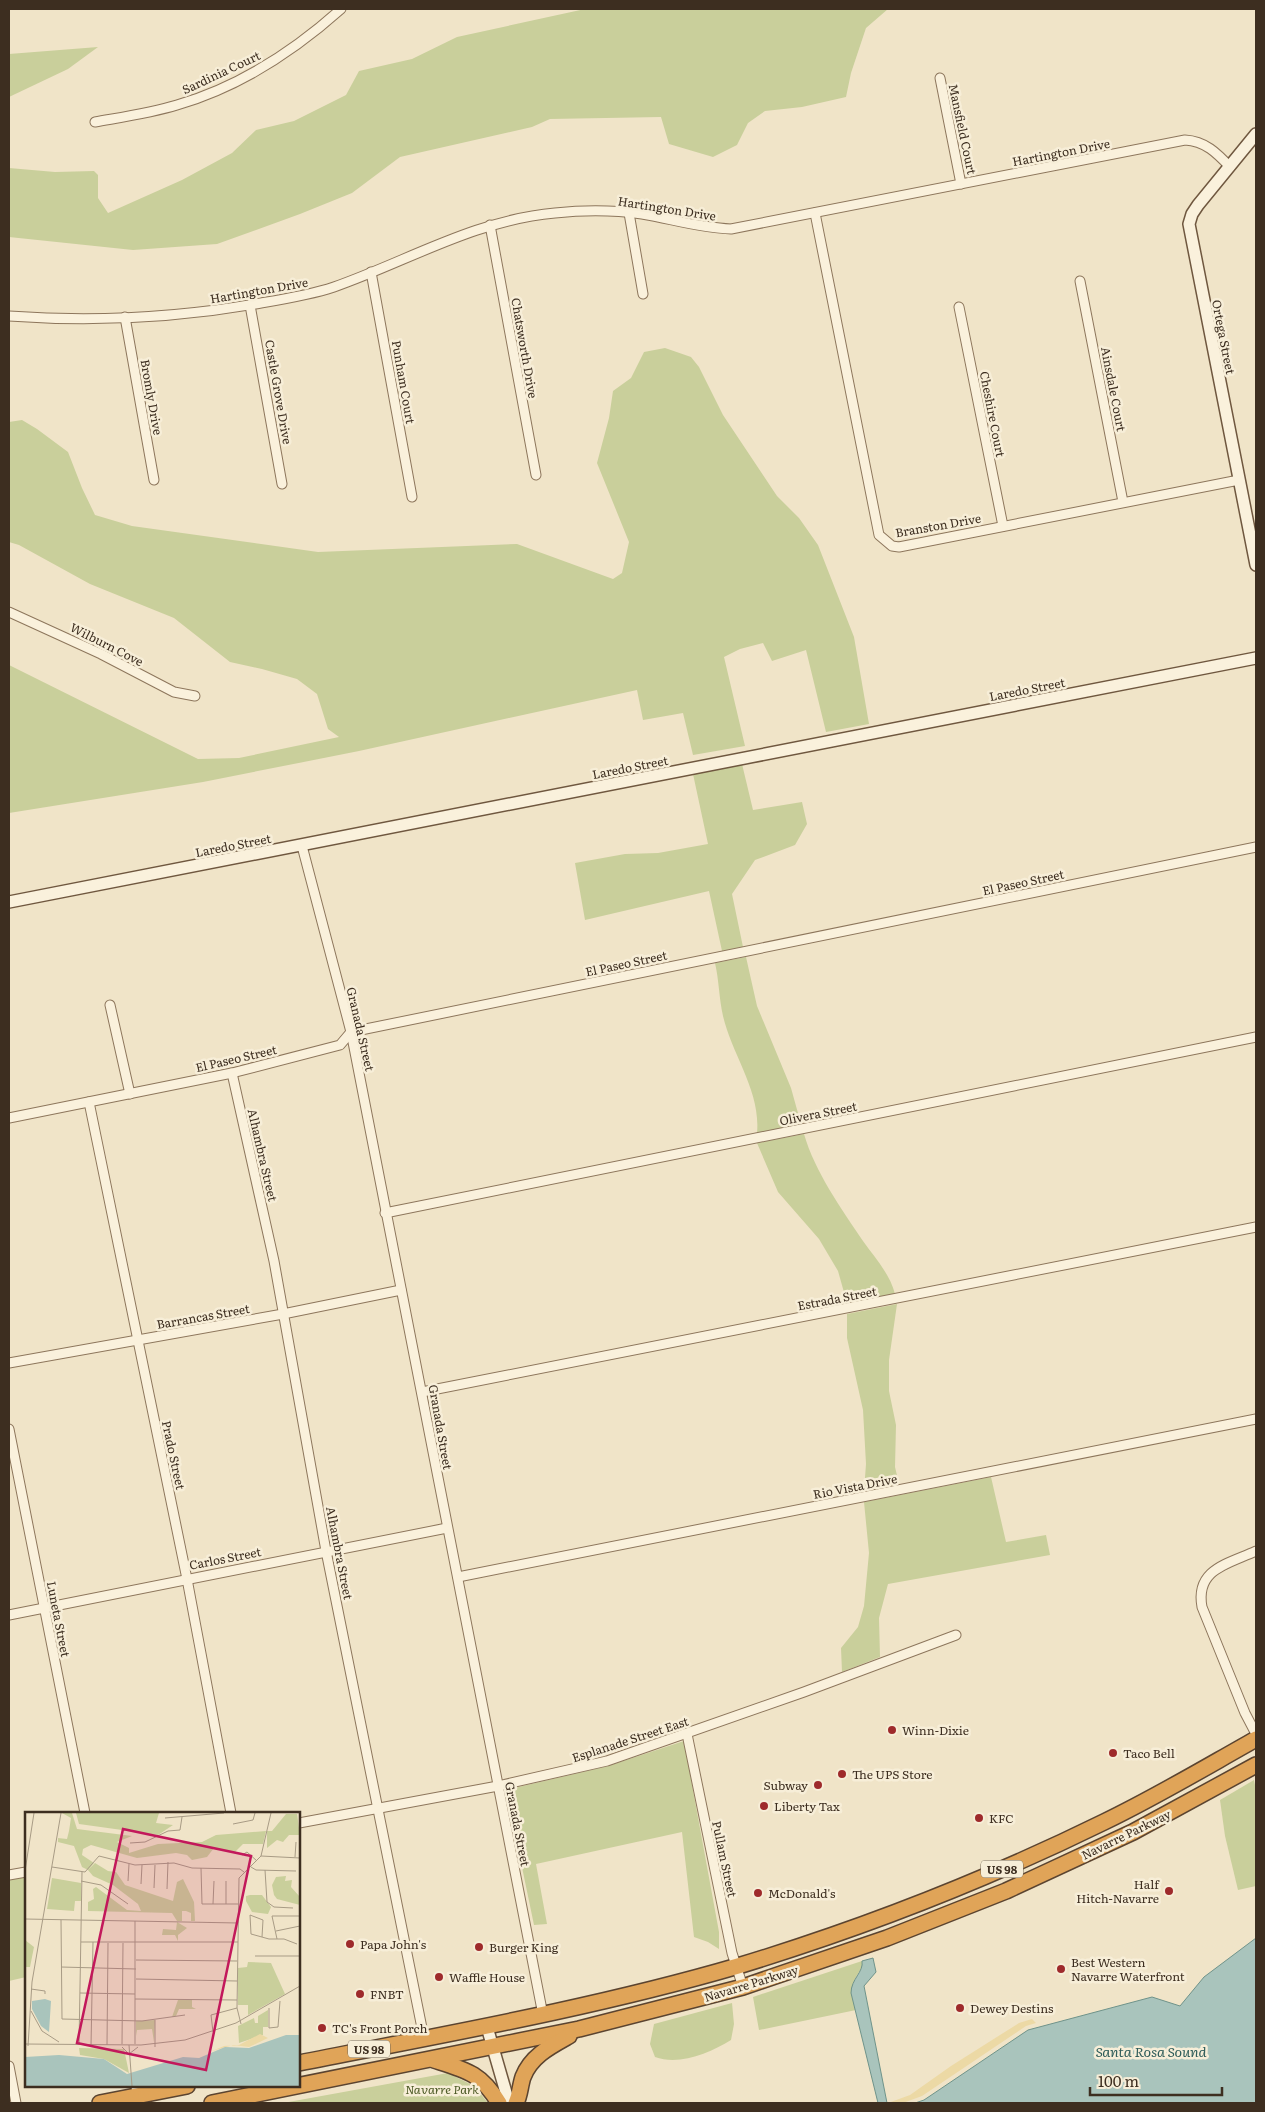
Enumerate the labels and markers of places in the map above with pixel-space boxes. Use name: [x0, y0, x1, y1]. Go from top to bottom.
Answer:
place label: Winn-Dixie: [902, 1721, 969, 1739]
marker: Winn-Dixie: [886, 1724, 898, 1736]
place label: Taco Bell: [1123, 1744, 1175, 1762]
marker: Taco Bell: [1107, 1747, 1119, 1759]
place label: The UPS Store: [852, 1765, 932, 1783]
marker: The UPS Store: [836, 1768, 848, 1780]
place label: Subway: [763, 1776, 808, 1794]
marker: Subway: [812, 1779, 824, 1791]
place label: Liberty Tax: [774, 1797, 840, 1815]
marker: Liberty Tax: [758, 1800, 770, 1812]
place label: KFC: [989, 1809, 1014, 1827]
marker: KFC: [973, 1812, 985, 1824]
place label: Half Hitch-Navarre: [1076, 1875, 1160, 1907]
place label: McDonald's: [768, 1884, 836, 1902]
marker: Half Hitch-Navarre: [1163, 1885, 1175, 1897]
marker: McDonald's: [752, 1887, 764, 1899]
place label: Papa John's: [360, 1935, 427, 1953]
marker: Papa John's: [344, 1938, 356, 1950]
place label: Burger King: [489, 1938, 559, 1956]
marker: Burger King: [473, 1941, 485, 1953]
place label: Best Western Navarre Waterfront: [1071, 1953, 1185, 1985]
marker: Best Western Navarre Waterfront: [1055, 1963, 1067, 1975]
place label: Waffle House: [449, 1968, 525, 1986]
marker: Waffle House: [433, 1971, 445, 1983]
place label: FNBT: [370, 1985, 404, 2003]
marker: FNBT: [354, 1988, 366, 2000]
place label: Dewey Destins: [970, 1999, 1054, 2017]
marker: Dewey Destins: [954, 2002, 966, 2014]
place label: TC's Front Porch: [332, 2019, 427, 2037]
marker: TC's Front Porch: [316, 2022, 328, 2034]

